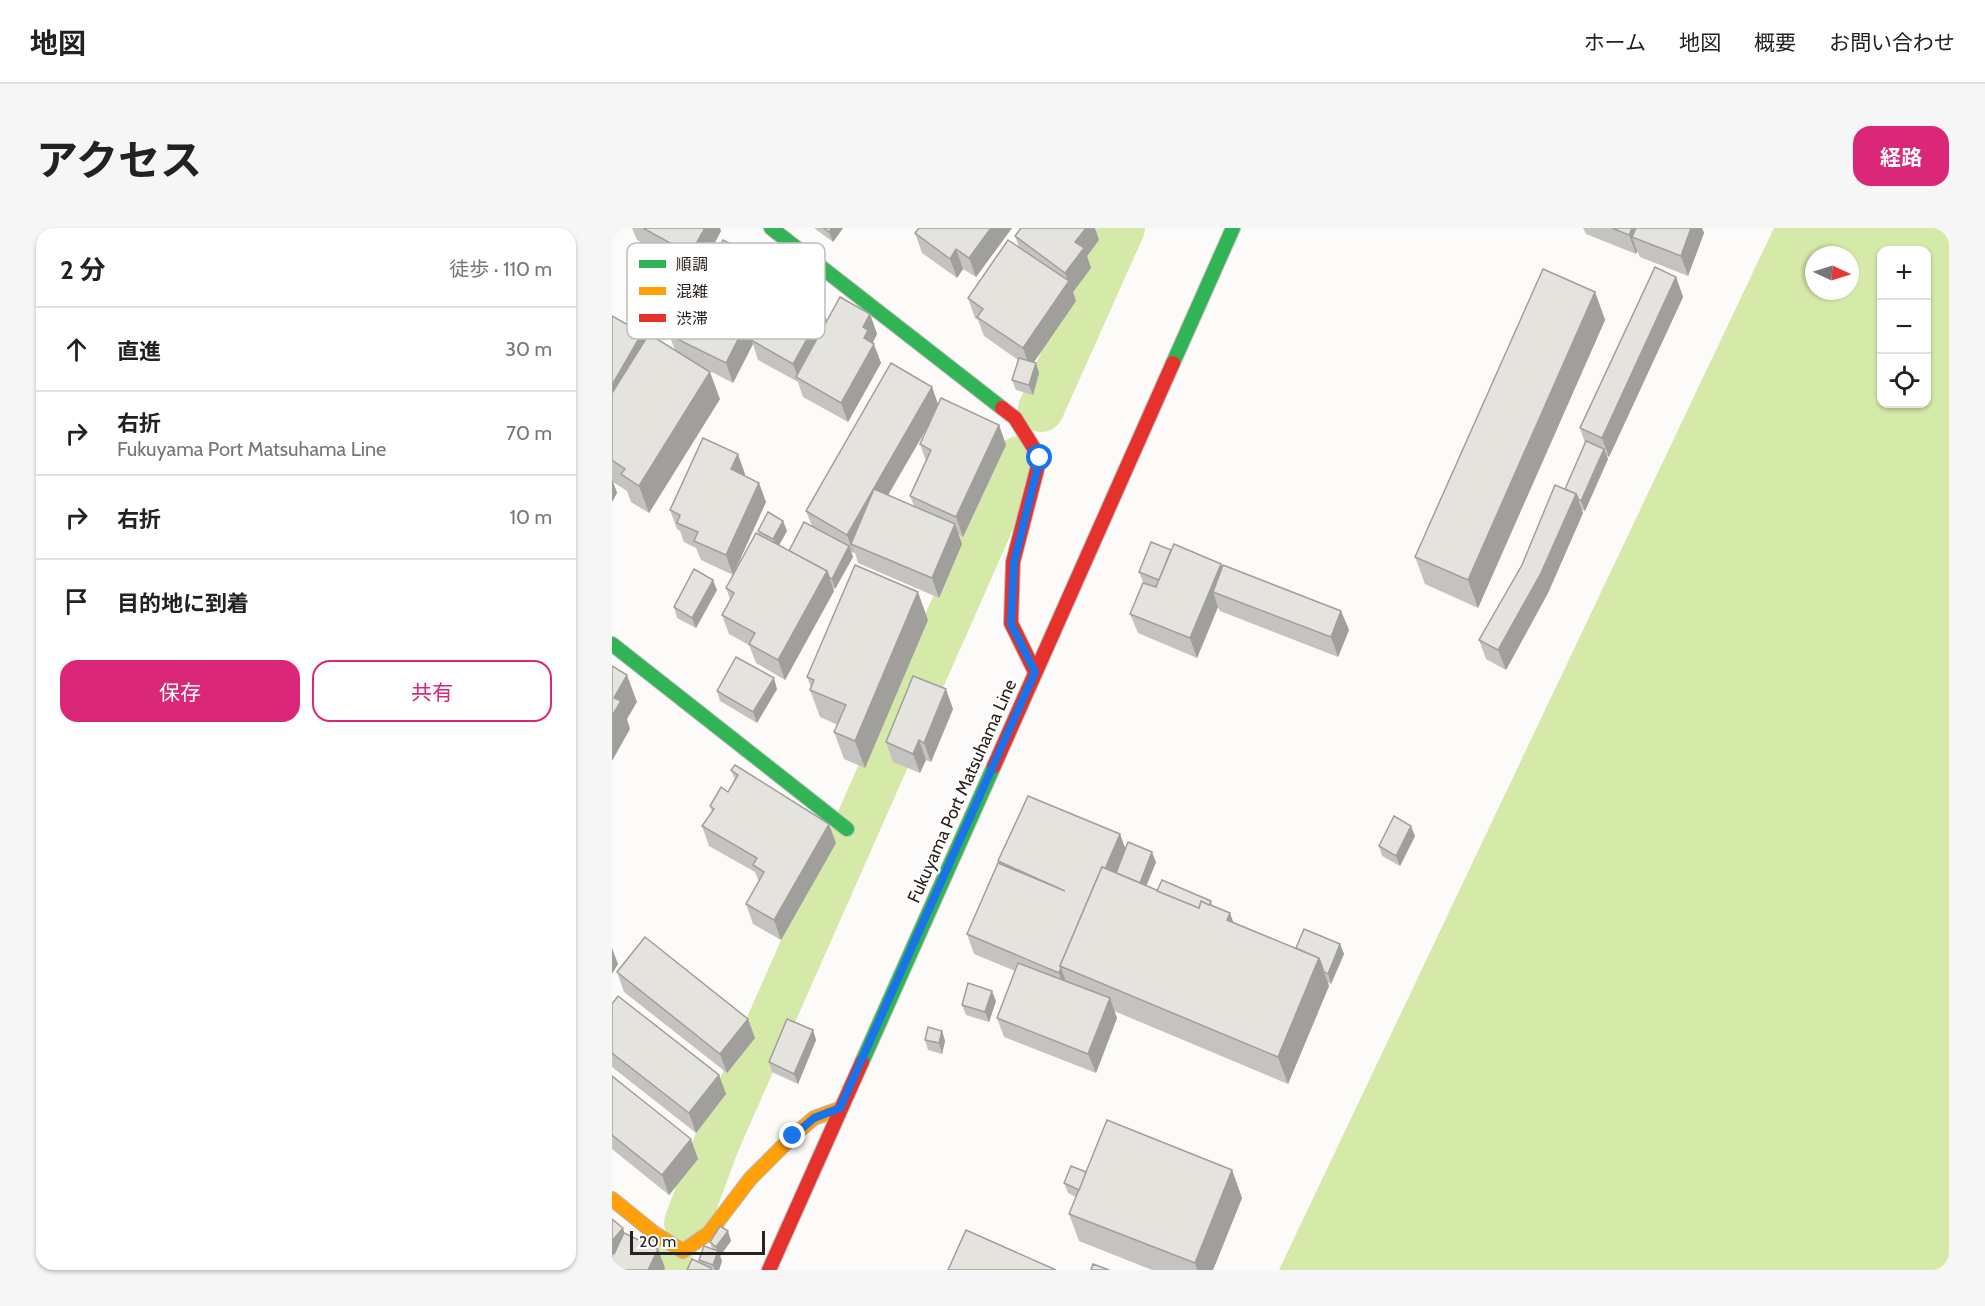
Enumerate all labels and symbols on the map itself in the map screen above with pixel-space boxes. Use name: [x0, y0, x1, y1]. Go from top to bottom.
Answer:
legend: [627, 243, 825, 339]
north arrow: [1805, 246, 1859, 300]
text: 順調: [676, 255, 708, 274]
text: 混雑: [676, 282, 708, 301]
text: 渋滞: [676, 309, 708, 328]
route start: [1026, 444, 1052, 470]
street label: Fukuyama Port Matsuhama Line: [903, 676, 1021, 906]
route end: [779, 1122, 805, 1148]
scale bar: [630, 1228, 765, 1256]

